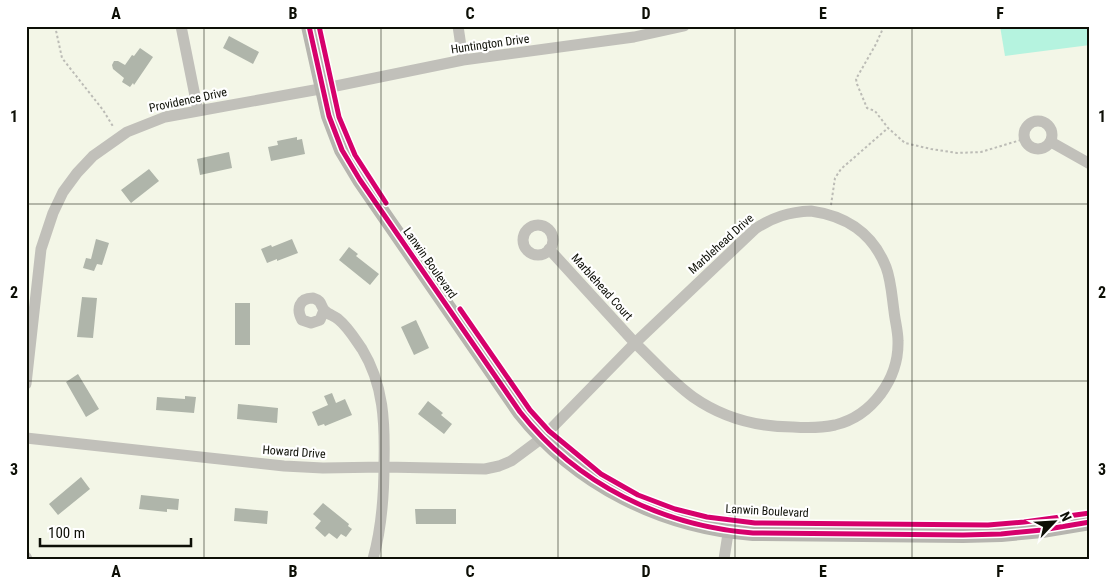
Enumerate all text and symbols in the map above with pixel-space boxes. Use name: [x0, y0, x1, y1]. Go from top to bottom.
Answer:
text: A: [111, 4, 121, 23]
text: B: [289, 4, 298, 23]
text: C: [465, 4, 475, 23]
text: D: [641, 4, 651, 23]
text: E: [819, 4, 827, 23]
text: F: [996, 4, 1004, 23]
street label: Huntington Drive: [450, 32, 530, 56]
street label: Providence Drive: [148, 85, 229, 115]
text: 1: [10, 107, 18, 126]
text: 1: [1098, 107, 1106, 126]
street label: Marblehead Drive: [686, 211, 757, 277]
street label: Lanwin Boulevard: [400, 225, 460, 301]
street label: Marblehead Court: [568, 251, 636, 324]
text: 2: [10, 283, 18, 302]
text: 2: [1098, 283, 1106, 302]
street label: Howard Drive: [262, 443, 326, 461]
text: 3: [10, 460, 18, 479]
text: 3: [1098, 460, 1106, 479]
north arrow: [1028, 498, 1078, 548]
street label: Lanwin Boulevard: [725, 502, 809, 520]
text: N: [1057, 509, 1075, 524]
scale bar: [40, 515, 191, 547]
text: 100 m: [48, 524, 85, 542]
text: A: [111, 562, 121, 581]
text: B: [289, 562, 298, 581]
text: C: [465, 562, 475, 581]
text: D: [641, 562, 651, 581]
text: E: [819, 562, 827, 581]
text: F: [996, 562, 1004, 581]

